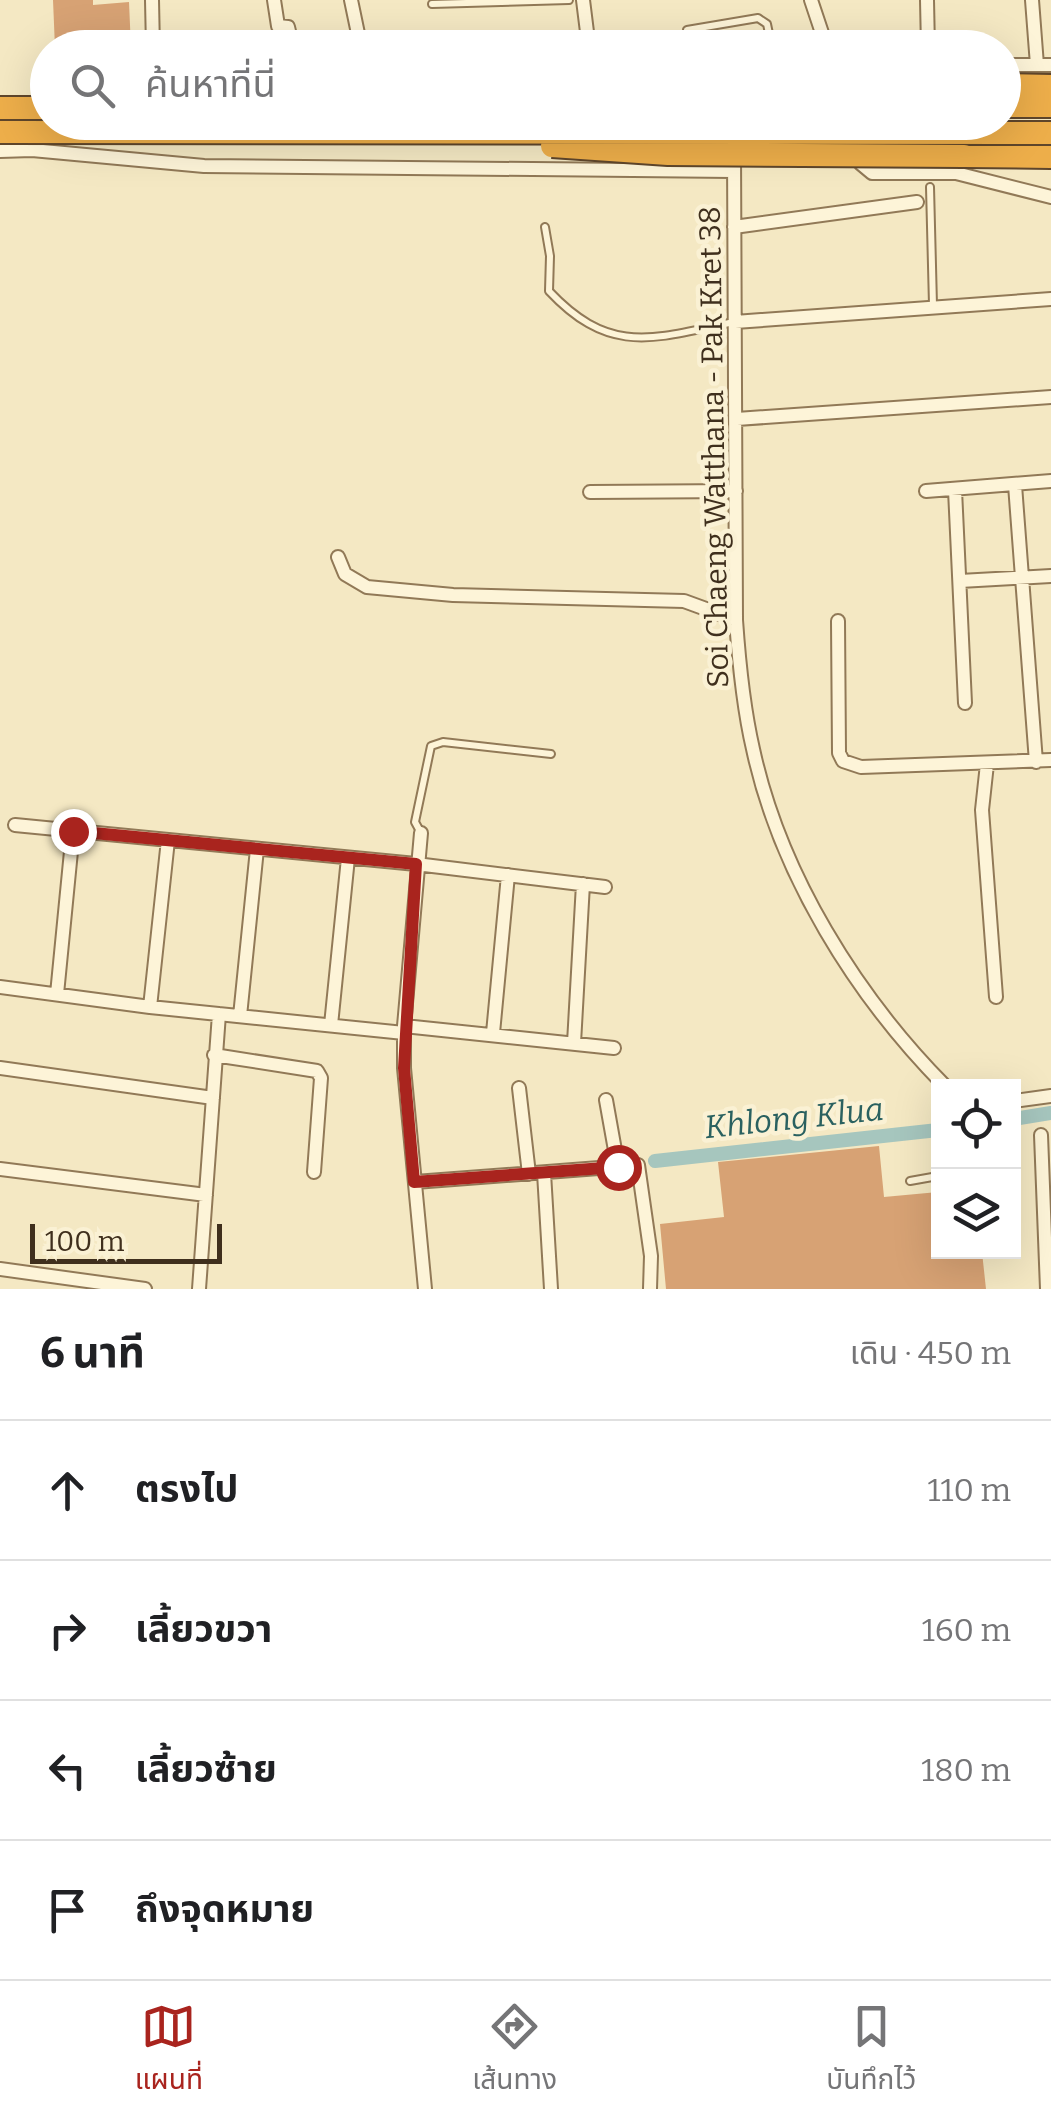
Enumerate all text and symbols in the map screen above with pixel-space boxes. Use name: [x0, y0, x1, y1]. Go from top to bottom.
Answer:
search box: [30, 30, 1021, 140]
icon: search: [65, 58, 120, 113]
text: ค้นหาที่นี่: [145, 61, 276, 107]
street label: Soi Chaeng Watthana - Pak Kret 38: [692, 206, 736, 688]
route end: [51, 809, 97, 855]
map controls: [931, 1079, 1021, 1259]
button: locate: [931, 1079, 1021, 1169]
water label: Khlong Klua: [703, 1090, 885, 1146]
route start: [596, 1145, 642, 1191]
button: layers: [931, 1169, 1021, 1259]
scale bar: [30, 1219, 222, 1264]
text: 100 m: [45, 1225, 125, 1258]
text: 6 นาที: [40, 1328, 145, 1378]
text: เดิน · 450 m: [850, 1334, 1011, 1372]
icon: ahead: [40, 1463, 95, 1518]
text: ตรงไป: [135, 1466, 238, 1512]
text: 110 m: [928, 1471, 1011, 1509]
icon: right: [40, 1603, 95, 1658]
text: เลี้ยวขวา: [135, 1606, 272, 1652]
text: 160 m: [922, 1611, 1011, 1649]
icon: left: [40, 1743, 95, 1798]
text: เลี้ยวซ้าย: [135, 1746, 277, 1792]
text: 180 m: [921, 1751, 1011, 1789]
icon: arrive: [40, 1883, 95, 1938]
text: ถึงจุดหมาย: [135, 1886, 314, 1932]
tab: แผนที่: [135, 1999, 203, 2102]
tab: เส้นทาง: [472, 1999, 557, 2102]
tab: บันทึกไว้: [826, 1999, 916, 2102]

